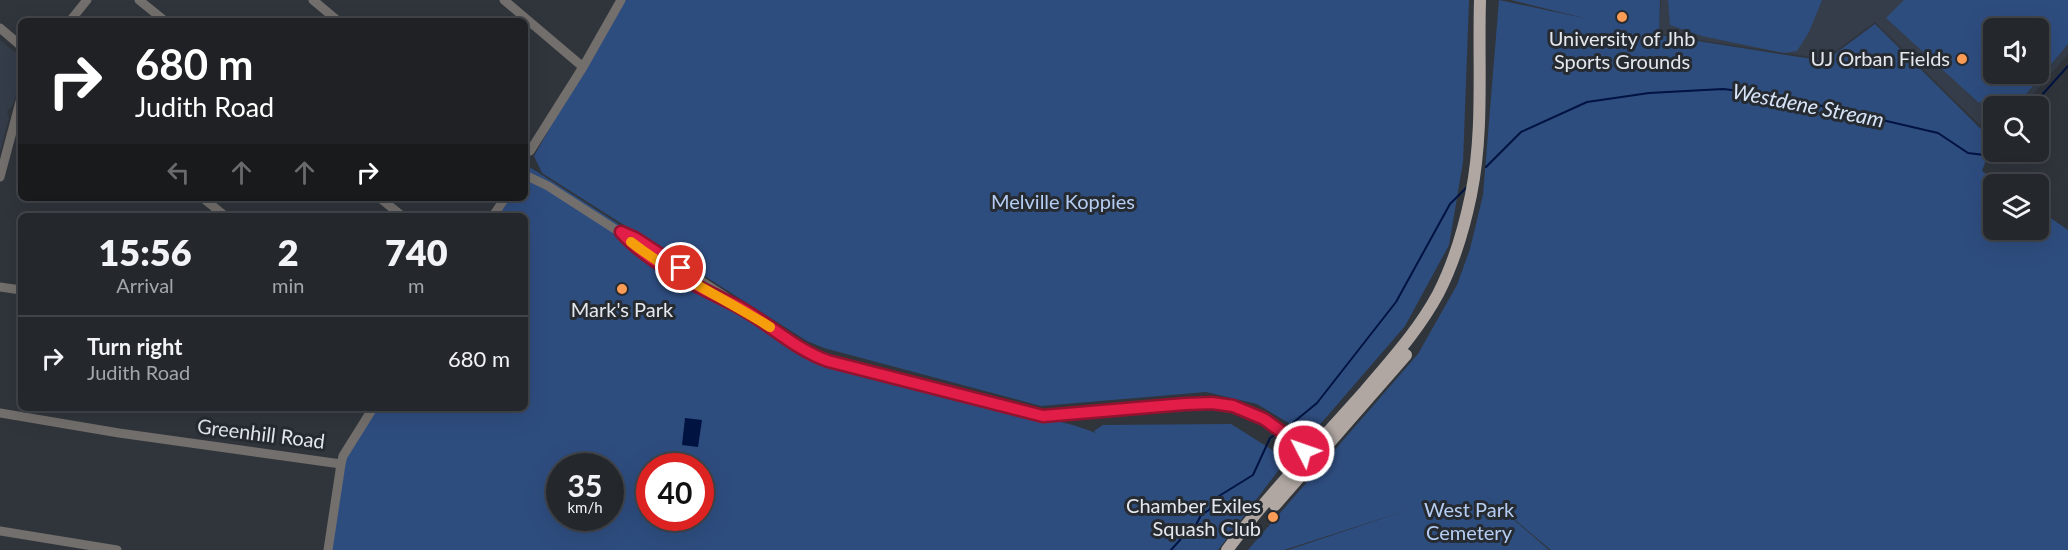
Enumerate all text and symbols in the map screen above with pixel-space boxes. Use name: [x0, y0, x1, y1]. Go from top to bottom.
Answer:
marker: University of Jhb Sports Grounds: [1615, 10, 1629, 24]
map controls: [1983, 18, 2049, 240]
button: sound: [1983, 18, 2049, 84]
place label: University of Jhb Sports Grounds: [1549, 26, 1695, 73]
text: 680 m: [135, 39, 253, 89]
icon: right: [36, 42, 114, 120]
place label: UJ Orban Fields: [1811, 46, 1950, 70]
marker: UJ Orban Fields: [1955, 52, 1969, 66]
water label: Westdene Stream: [1730, 78, 1886, 131]
text: Judith Road: [135, 90, 274, 123]
button: search: [1983, 96, 2049, 162]
icon: left: [162, 156, 195, 189]
icon: ahead: [225, 156, 258, 189]
icon: ahead: [288, 156, 321, 189]
icon: right: [351, 156, 384, 189]
button: layers: [1983, 174, 2049, 240]
park label: Melville Koppies: [991, 189, 1135, 213]
text: 15:56: [98, 230, 192, 274]
text: 2: [278, 230, 299, 274]
text: 740: [385, 230, 448, 274]
pin: [655, 242, 706, 293]
icon: arrive: [664, 251, 697, 284]
text: Arrival: [116, 273, 174, 297]
text: min: [272, 273, 304, 297]
text: m: [408, 273, 424, 297]
marker: Mark's Park: [615, 282, 629, 296]
place label: Mark's Park: [571, 297, 674, 321]
text: Turn right: [87, 333, 182, 360]
icon: right: [36, 342, 69, 375]
text: 680 m: [448, 345, 510, 372]
text: Judith Road: [87, 360, 190, 384]
street label: Greenhill Road: [196, 413, 326, 453]
position arrow: [1272, 419, 1336, 483]
speed limit sign: 40: [636, 453, 714, 531]
text: 35: [568, 467, 602, 503]
place label: Chamber Exiles Squash Club: [1126, 493, 1261, 540]
park label: West Park Cemetery: [1424, 497, 1515, 544]
text: km/h: [567, 498, 603, 516]
marker: Chamber Exiles Squash Club: [1266, 510, 1280, 524]

